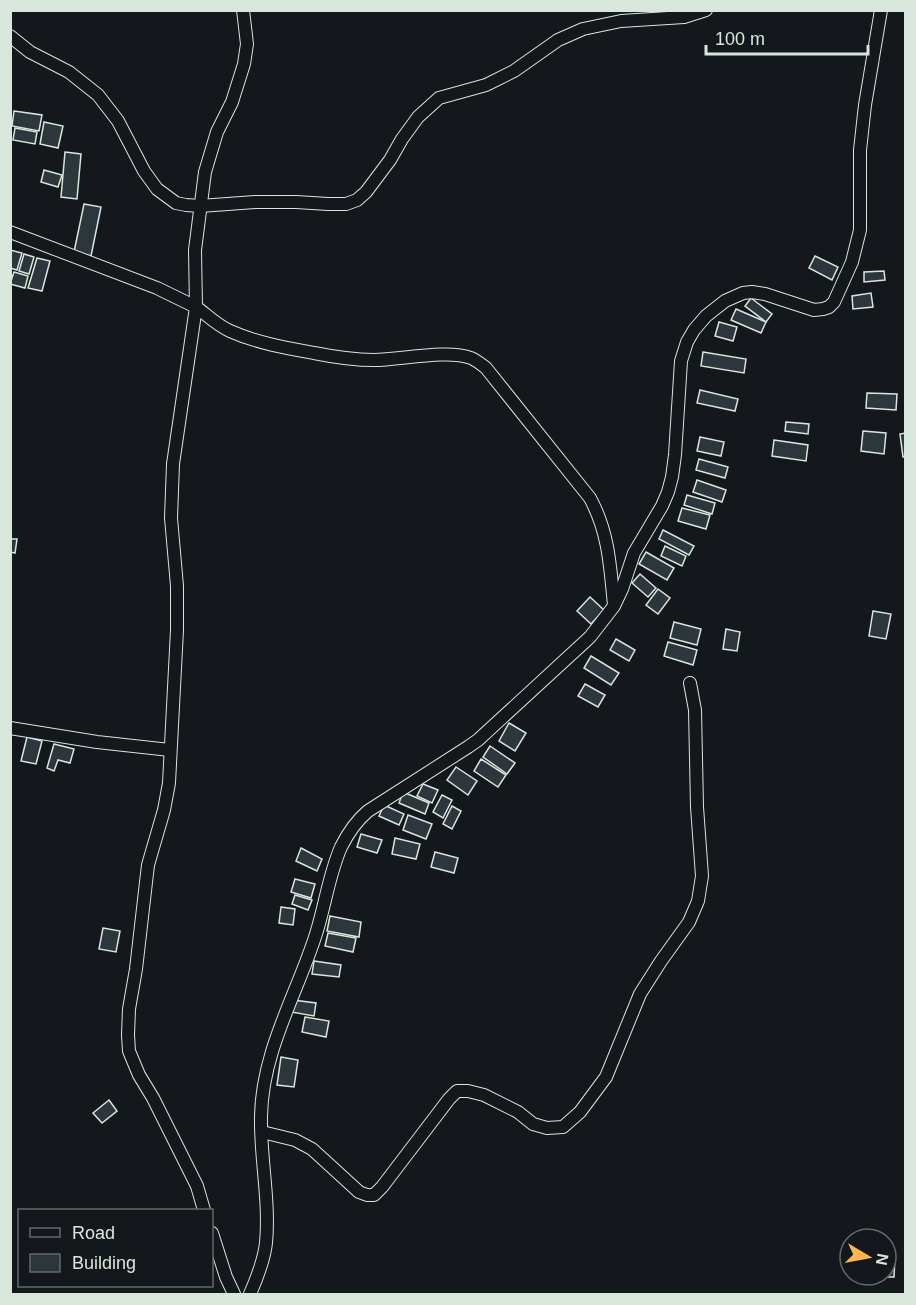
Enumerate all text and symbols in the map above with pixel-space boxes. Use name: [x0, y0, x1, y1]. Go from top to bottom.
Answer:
scale bar: [706, 18, 868, 56]
text: 100 m: [715, 29, 765, 49]
legend: [18, 1209, 213, 1287]
text: Road: [72, 1223, 115, 1243]
north arrow: [838, 1227, 898, 1287]
text: N: [873, 1252, 892, 1267]
text: Building: [72, 1253, 136, 1273]

